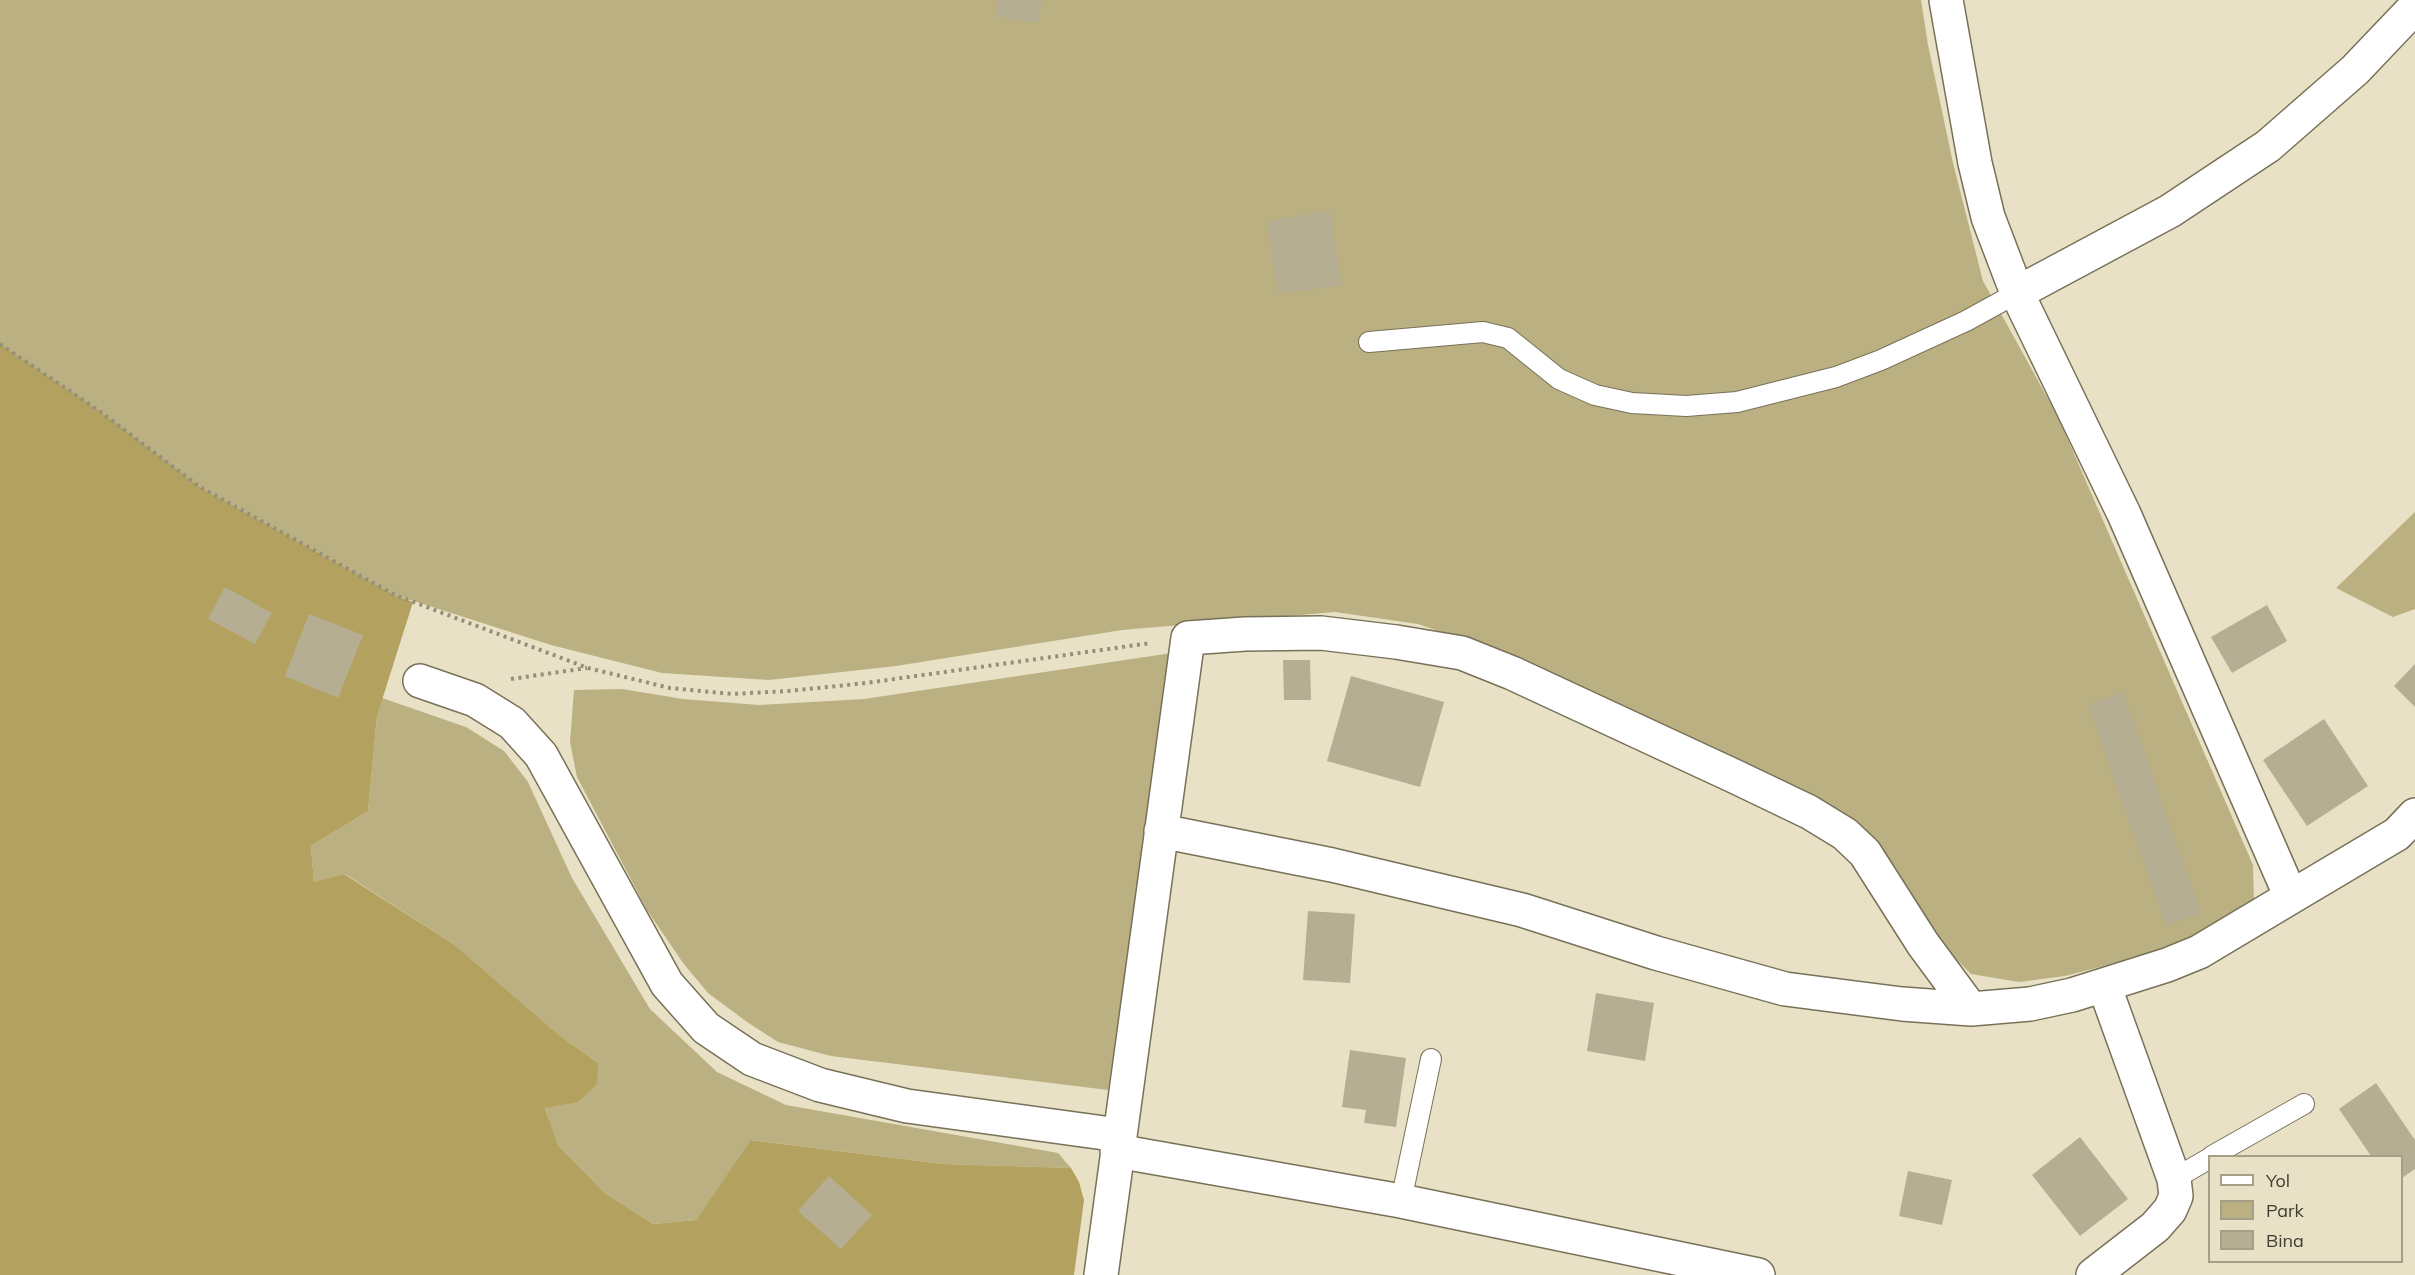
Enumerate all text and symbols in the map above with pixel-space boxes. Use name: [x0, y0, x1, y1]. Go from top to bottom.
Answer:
legend: [2208, 1155, 2403, 1263]
text: Yol: [2266, 1169, 2290, 1192]
text: Park: [2266, 1199, 2304, 1222]
text: Bina: [2266, 1229, 2304, 1252]

